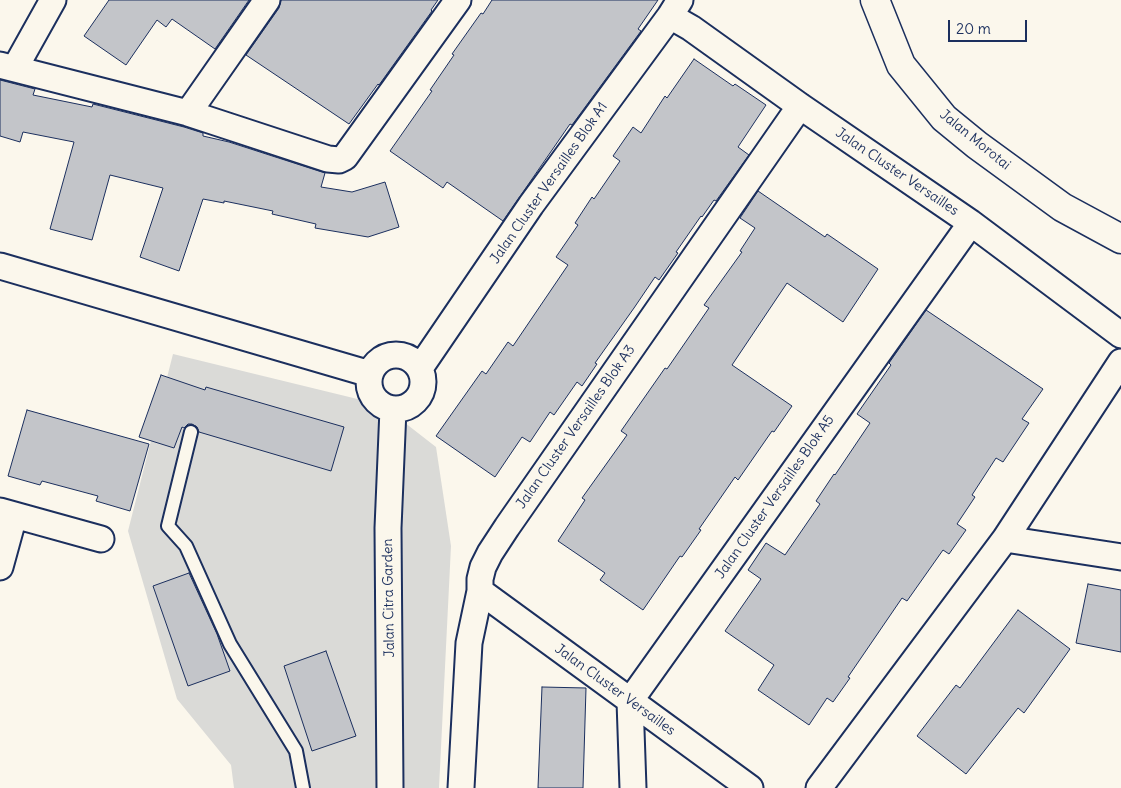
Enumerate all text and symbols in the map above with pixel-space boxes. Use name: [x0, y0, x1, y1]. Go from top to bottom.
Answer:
scale bar: [951, 10, 1030, 42]
text: 20 m: [956, 19, 991, 38]
street label: Jalan Cluster Versailles Blok A1: [487, 99, 611, 267]
street label: Jalan Morotai: [936, 106, 1014, 174]
street label: Jalan Cluster Versailles: [832, 125, 962, 219]
street label: Jalan Cluster Versailles Blok A3: [513, 342, 639, 512]
street label: Jalan Cluster Versailles Blok A5: [712, 412, 838, 582]
street label: Jalan Citra Garden: [380, 538, 398, 658]
street label: Jalan Cluster Versailles: [551, 641, 679, 739]

